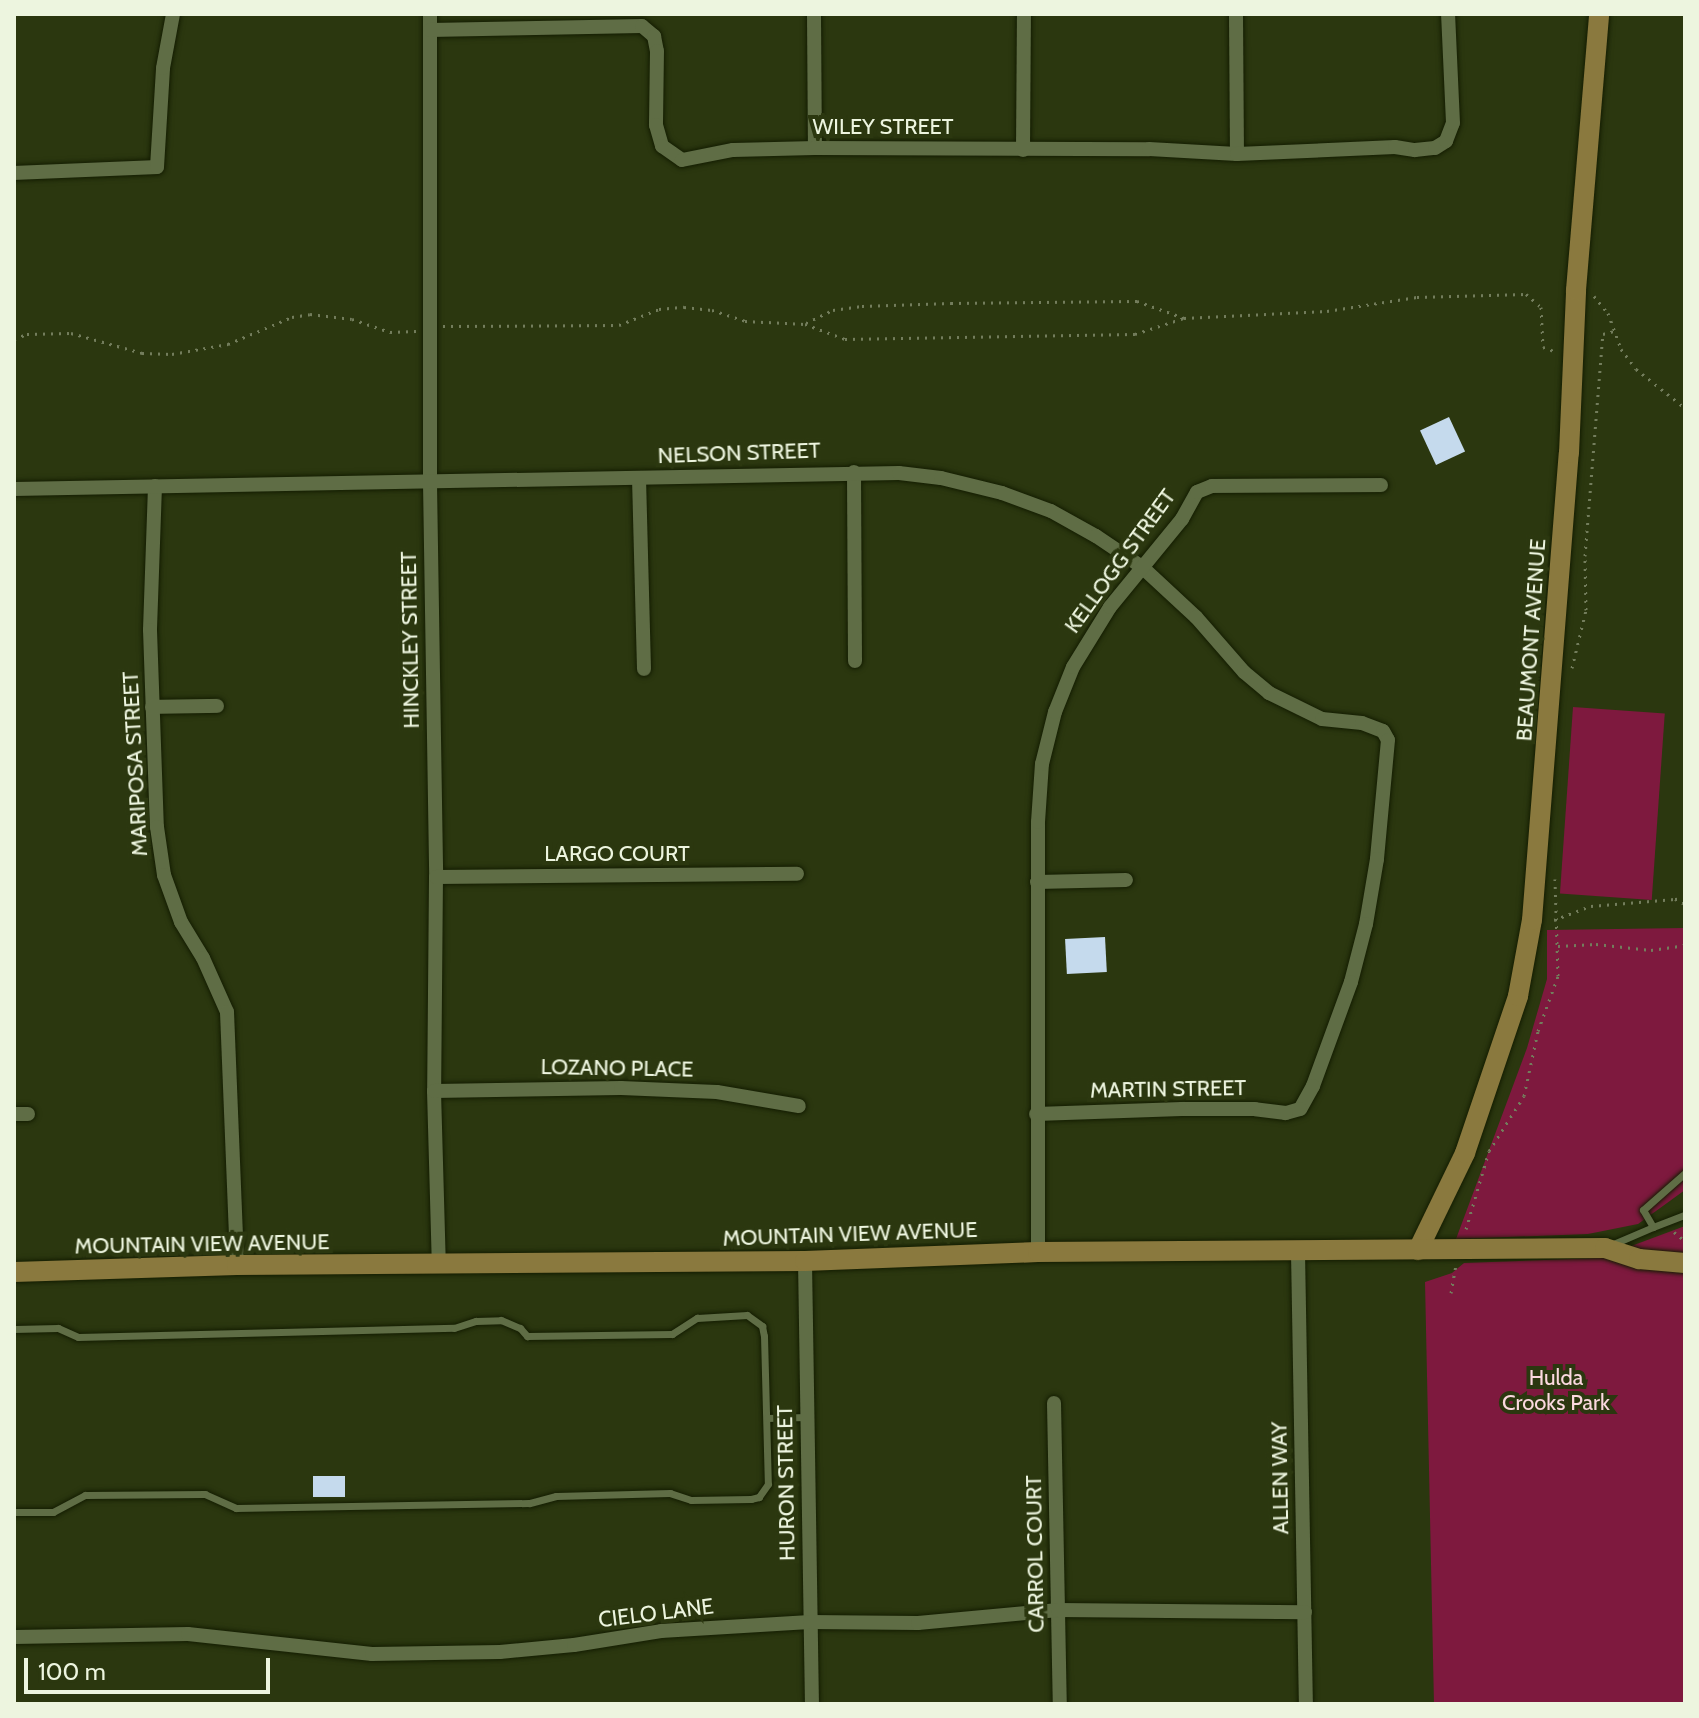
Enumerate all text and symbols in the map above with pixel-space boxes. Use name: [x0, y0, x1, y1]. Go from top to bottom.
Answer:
street label: WILEY STREET: [813, 114, 953, 140]
street label: NELSON STREET: [657, 437, 821, 469]
street label: KELLOGG STREET: [1059, 484, 1181, 638]
street label: BEAUMONT AVENUE: [1511, 538, 1551, 742]
street label: HINCKLEY STREET: [395, 551, 425, 729]
street label: MARIPOSA STREET: [117, 671, 153, 857]
street label: LARGO COURT: [544, 841, 690, 867]
street label: LOZANO PLACE: [540, 1053, 694, 1083]
street label: MARTIN STREET: [1090, 1074, 1246, 1104]
street label: MOUNTAIN VIEW AVENUE: [722, 1216, 978, 1252]
street label: MOUNTAIN VIEW AVENUE: [74, 1229, 330, 1259]
park label: Hulda Crooks Park: [1502, 1364, 1610, 1416]
street label: HURON STREET: [771, 1405, 801, 1561]
street label: ALLEN WAY: [1266, 1421, 1294, 1535]
street label: CARROL COURT: [1020, 1475, 1050, 1633]
street label: CIELO LANE: [597, 1593, 715, 1633]
scale bar: [28, 1642, 274, 1692]
text: 100 m: [38, 1657, 106, 1686]

